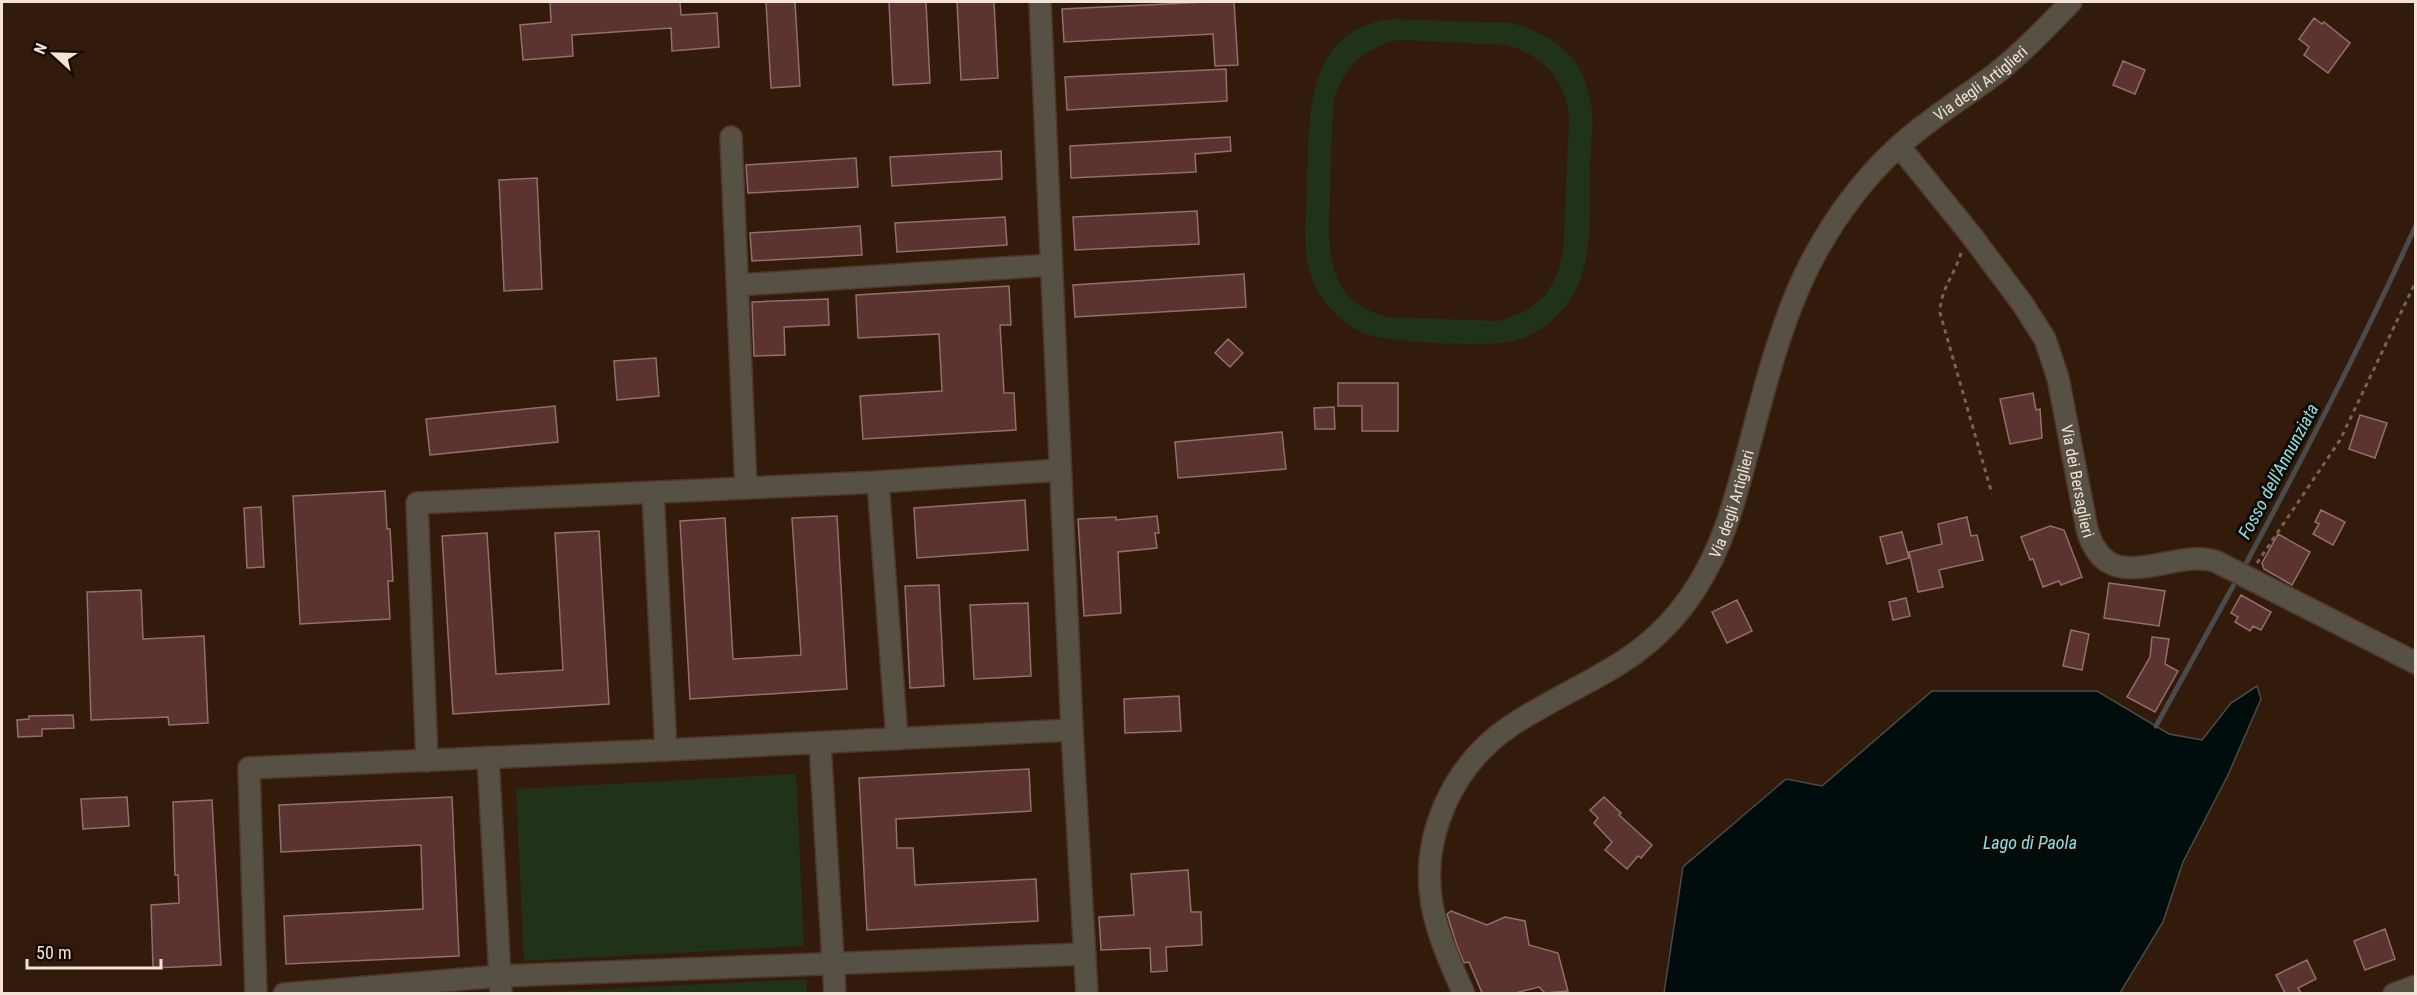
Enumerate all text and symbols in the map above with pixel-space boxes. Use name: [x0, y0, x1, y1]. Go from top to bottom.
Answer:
north arrow: [24, 24, 84, 84]
text: N: [30, 40, 51, 57]
street label: Via degli Artiglieri: [1930, 42, 2031, 125]
water label: Fosso dell'Annunziata: [2234, 400, 2322, 542]
street label: Via dei Bersaglieri: [2058, 423, 2098, 540]
street label: Via degli Artiglieri: [1705, 448, 1757, 561]
water label: Lago di Paola: [1983, 832, 2077, 853]
scale bar: [27, 932, 160, 970]
text: 50 m: [36, 942, 71, 963]

